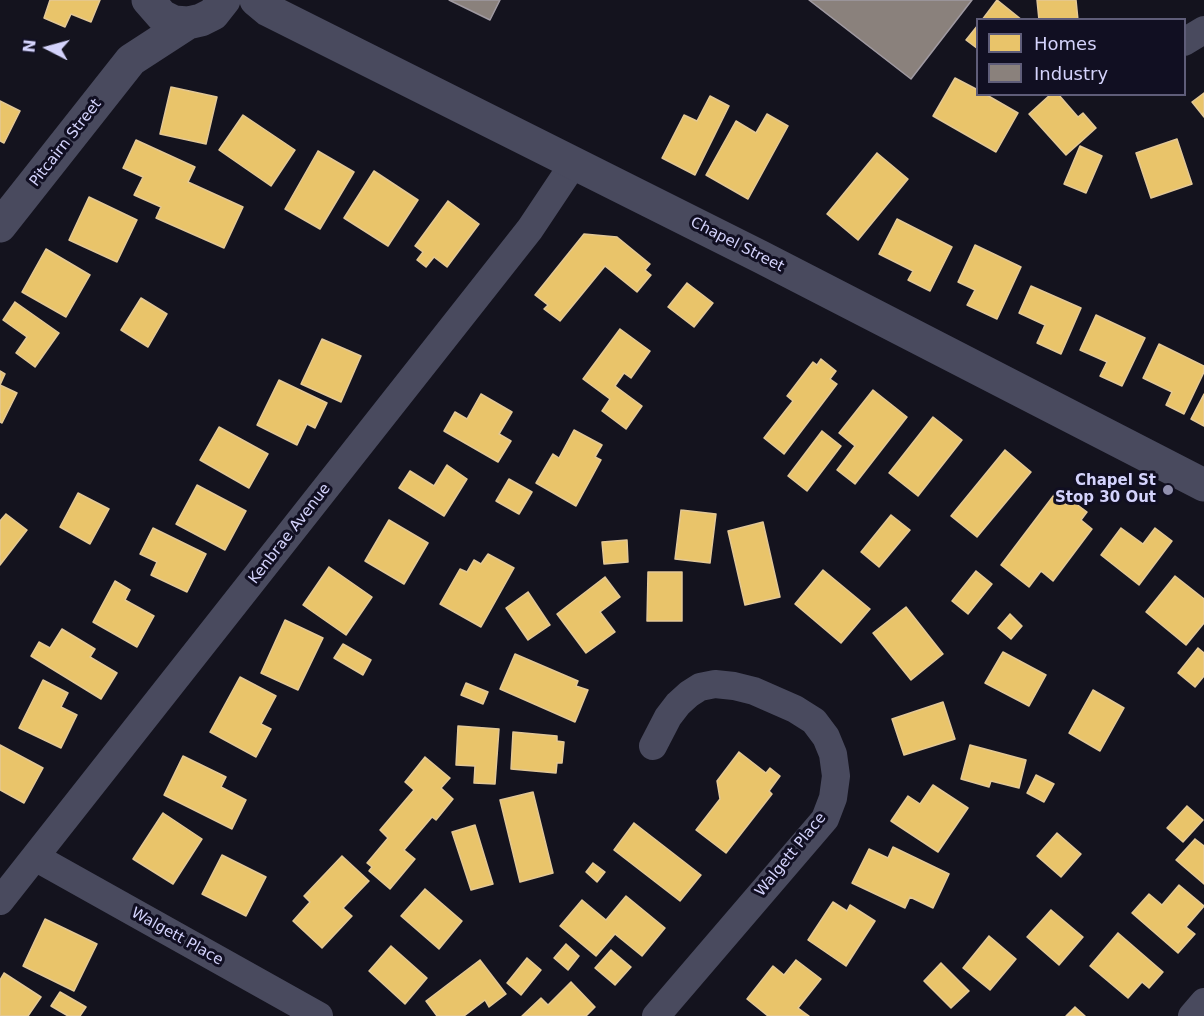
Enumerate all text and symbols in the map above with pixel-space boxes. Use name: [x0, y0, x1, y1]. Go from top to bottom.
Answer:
north arrow: [18, 18, 78, 78]
legend: [976, 18, 1186, 96]
text: Homes: [1034, 33, 1097, 54]
text: N: [19, 38, 40, 54]
text: Industry: [1034, 63, 1108, 84]
street label: Pitcairn Street: [26, 96, 106, 190]
street label: Chapel Street: [687, 214, 787, 276]
place label: Chapel St Stop 30 Out: [1055, 472, 1156, 507]
street label: Kenbrae Avenue: [245, 480, 335, 588]
marker: Chapel St Stop 30 Out: [1161, 483, 1175, 497]
street label: Walgett Place: [752, 810, 830, 900]
street label: Walgett Place: [128, 904, 226, 970]

